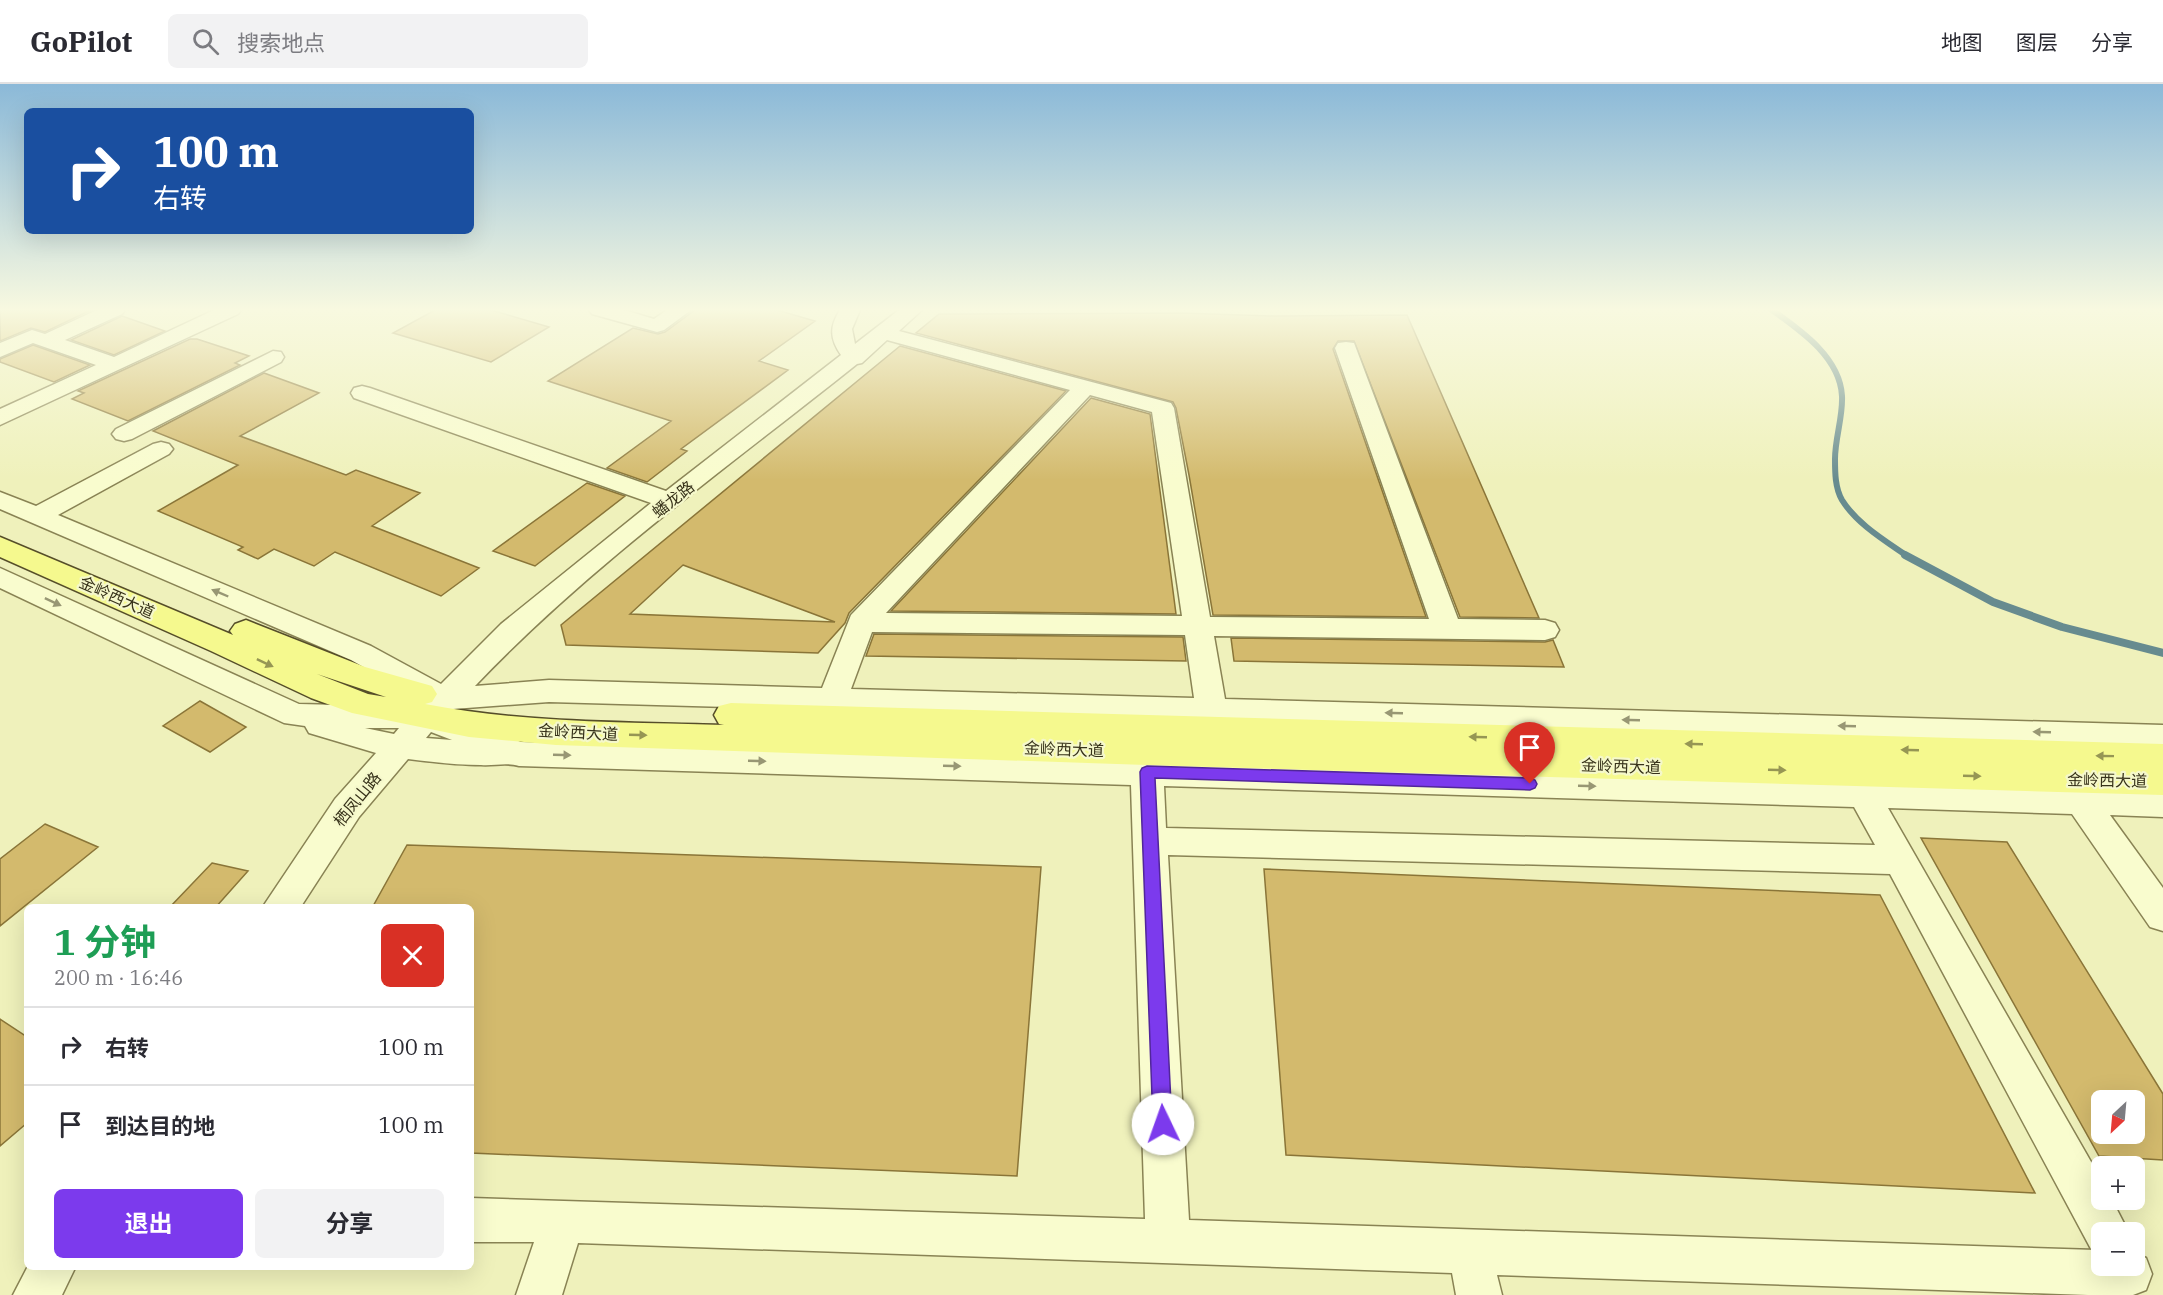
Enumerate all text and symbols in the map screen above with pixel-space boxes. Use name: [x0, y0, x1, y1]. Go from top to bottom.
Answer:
search box: [168, 14, 588, 68]
text: GoPilot: [30, 23, 132, 60]
icon: search: [189, 25, 222, 58]
text: 搜索地点: [237, 28, 325, 57]
text: 地图: [1941, 28, 1983, 56]
text: 图层: [2016, 28, 2058, 56]
text: 分享: [2091, 28, 2133, 56]
text: 100 m: [153, 124, 279, 179]
icon: right: [54, 132, 132, 210]
text: 右转: [153, 180, 207, 215]
street label: 蟠龙路: [648, 476, 698, 522]
street label: 金岭西大道: [76, 572, 158, 622]
one-way arrow: [211, 588, 229, 598]
one-way arrow: [45, 597, 62, 606]
one-way arrow: [256, 659, 273, 668]
one-way arrow: [1384, 709, 1403, 718]
one-way arrow: [1621, 715, 1640, 724]
street label: 金岭西大道: [538, 720, 618, 744]
one-way arrow: [1837, 721, 1856, 730]
pin: [1504, 722, 1555, 784]
one-way arrow: [2032, 727, 2051, 736]
one-way arrow: [628, 730, 647, 740]
icon: arrive: [1513, 731, 1546, 764]
one-way arrow: [1468, 733, 1487, 742]
street label: 金岭西大道: [1024, 738, 1104, 760]
one-way arrow: [1684, 739, 1703, 748]
one-way arrow: [1900, 746, 1919, 755]
one-way arrow: [552, 750, 571, 760]
one-way arrow: [2095, 751, 2114, 760]
street label: 金岭西大道: [1581, 755, 1661, 777]
one-way arrow: [747, 756, 766, 765]
one-way arrow: [942, 761, 961, 771]
one-way arrow: [1768, 766, 1787, 775]
street label: 栖凤山路: [329, 768, 385, 830]
street label: 金岭西大道: [2067, 769, 2147, 791]
one-way arrow: [1963, 771, 1982, 781]
one-way arrow: [1578, 781, 1597, 791]
text: 1 分钟: [54, 918, 156, 965]
button: close: [381, 924, 444, 987]
text: 200 m · 16:46: [54, 964, 183, 991]
icon: right: [54, 1030, 87, 1063]
text: 100 m: [378, 1032, 444, 1061]
text: 右转: [105, 1033, 149, 1062]
north arrow: [2091, 1090, 2145, 1144]
map controls: [2091, 1090, 2145, 1276]
position arrow: [1131, 1092, 1195, 1156]
icon: arrive: [54, 1108, 87, 1141]
text: 100 m: [378, 1110, 444, 1139]
text: 到达目的地: [105, 1111, 215, 1140]
button: +: [2091, 1156, 2145, 1210]
button: 退出: [54, 1189, 243, 1258]
button: 分享: [255, 1189, 444, 1258]
button: −: [2091, 1222, 2145, 1276]

